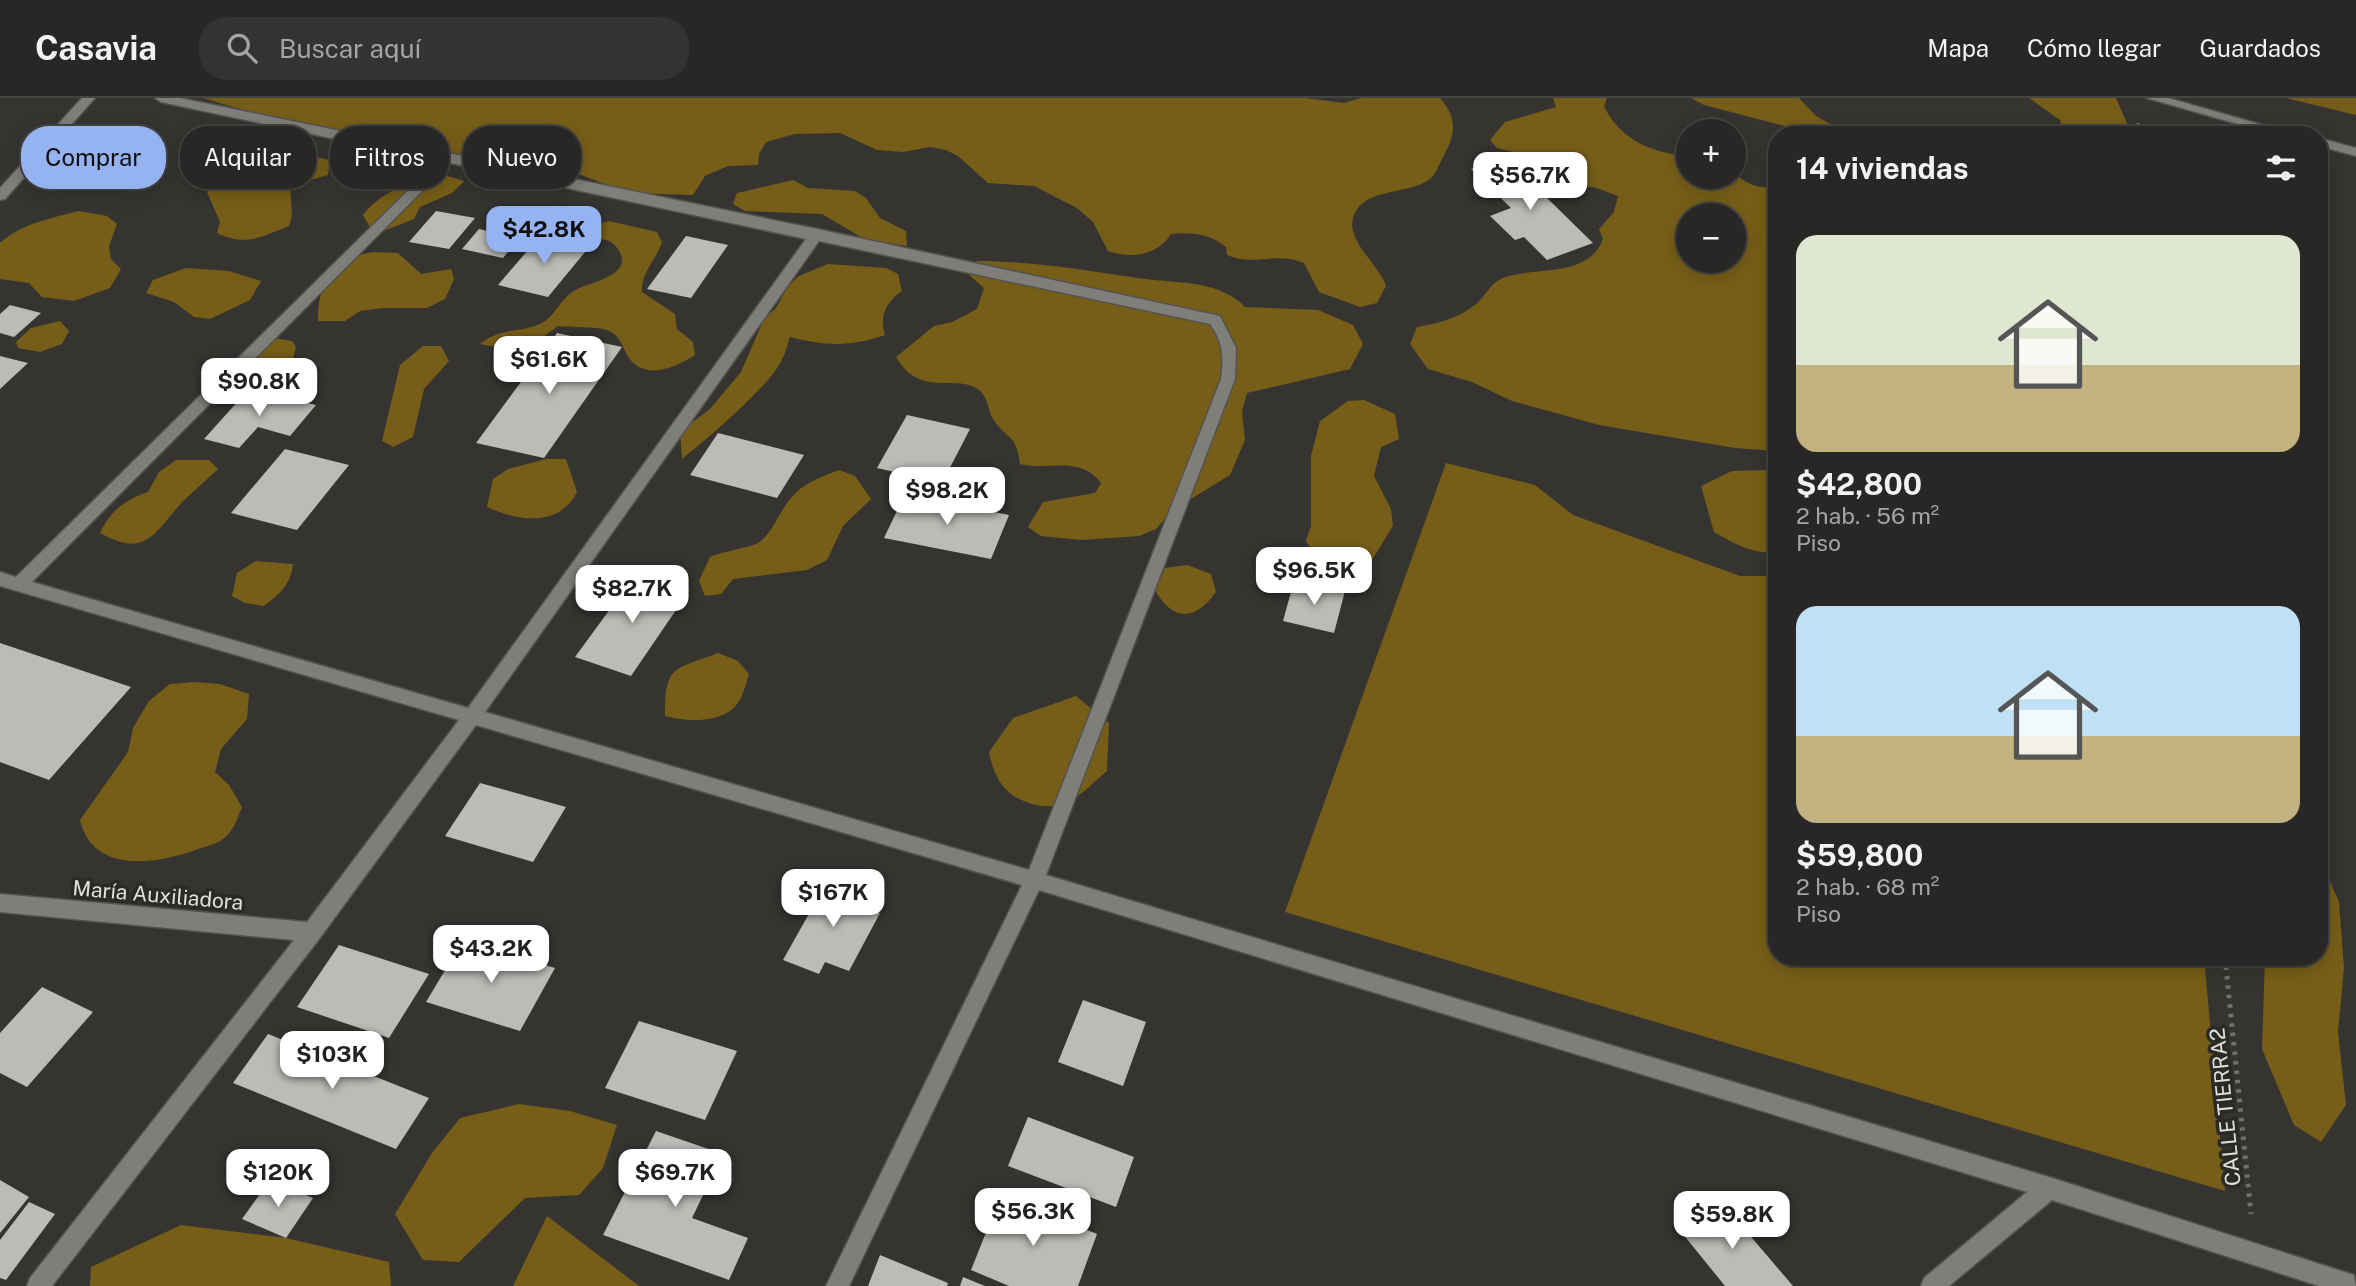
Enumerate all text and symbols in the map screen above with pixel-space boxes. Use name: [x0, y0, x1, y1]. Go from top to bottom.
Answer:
search box: [199, 17, 689, 80]
text: Casavia: [35, 29, 157, 67]
icon: search: [223, 29, 261, 67]
text: Buscar aquí: [279, 33, 421, 64]
text: Mapa: [1927, 34, 1989, 62]
text: Cómo llegar: [2027, 34, 2161, 62]
text: Guardados: [2199, 34, 2321, 62]
map controls: [1676, 119, 1746, 273]
button: +: [1676, 119, 1746, 189]
chip: Comprar: [21, 126, 166, 189]
chip: Alquilar: [180, 126, 316, 189]
chip: Filtros: [330, 126, 449, 189]
chip: Nuevo: [463, 126, 581, 189]
icon: filters: [2262, 149, 2300, 187]
text: 14 viviendas: [1796, 150, 1968, 186]
pin: $56.7K: [1473, 152, 1587, 212]
text: $56.7K: [1489, 161, 1571, 188]
button: −: [1676, 203, 1746, 273]
pin: $42.8K: [487, 206, 601, 266]
text: $42.8K: [502, 215, 586, 242]
icon: home: [1985, 281, 2111, 407]
pin: $61.6K: [492, 336, 606, 396]
text: $61.6K: [510, 345, 588, 372]
pin: $90.8K: [202, 358, 316, 418]
text: $90.8K: [217, 367, 301, 394]
text: $42,800: [1796, 466, 1922, 502]
pin: $98.2K: [890, 468, 1004, 527]
text: $98.2K: [905, 476, 989, 503]
text: 2 hab. · 56 m²: [1796, 502, 1939, 529]
text: Piso: [1796, 529, 1841, 556]
pin: $96.5K: [1257, 547, 1371, 607]
text: $96.5K: [1272, 556, 1356, 583]
pin: $82.7K: [575, 566, 689, 625]
text: $82.7K: [592, 574, 672, 601]
icon: home: [1985, 652, 2111, 778]
text: $59,800: [1796, 837, 1923, 873]
pin: $167K: [784, 870, 882, 929]
text: 2 hab. · 68 m²: [1796, 873, 1939, 900]
street label: María Auxiliadora: [72, 875, 244, 915]
text: $167K: [797, 878, 869, 905]
text: Piso: [1796, 900, 1841, 927]
pin: $43.2K: [434, 926, 548, 985]
text: $43.2K: [449, 934, 533, 961]
street label: CALLE TIERRA2: [2204, 1027, 2246, 1187]
pin: $103K: [283, 1032, 381, 1091]
text: $103K: [296, 1040, 368, 1067]
pin: $120K: [229, 1150, 327, 1209]
pin: $69.7K: [618, 1150, 732, 1209]
text: $120K: [242, 1158, 314, 1185]
text: $69.7K: [634, 1158, 716, 1185]
pin: $56.3K: [976, 1188, 1090, 1248]
pin: $59.8K: [1675, 1192, 1789, 1251]
text: $56.3K: [991, 1197, 1075, 1224]
text: $59.8K: [1690, 1200, 1774, 1227]

